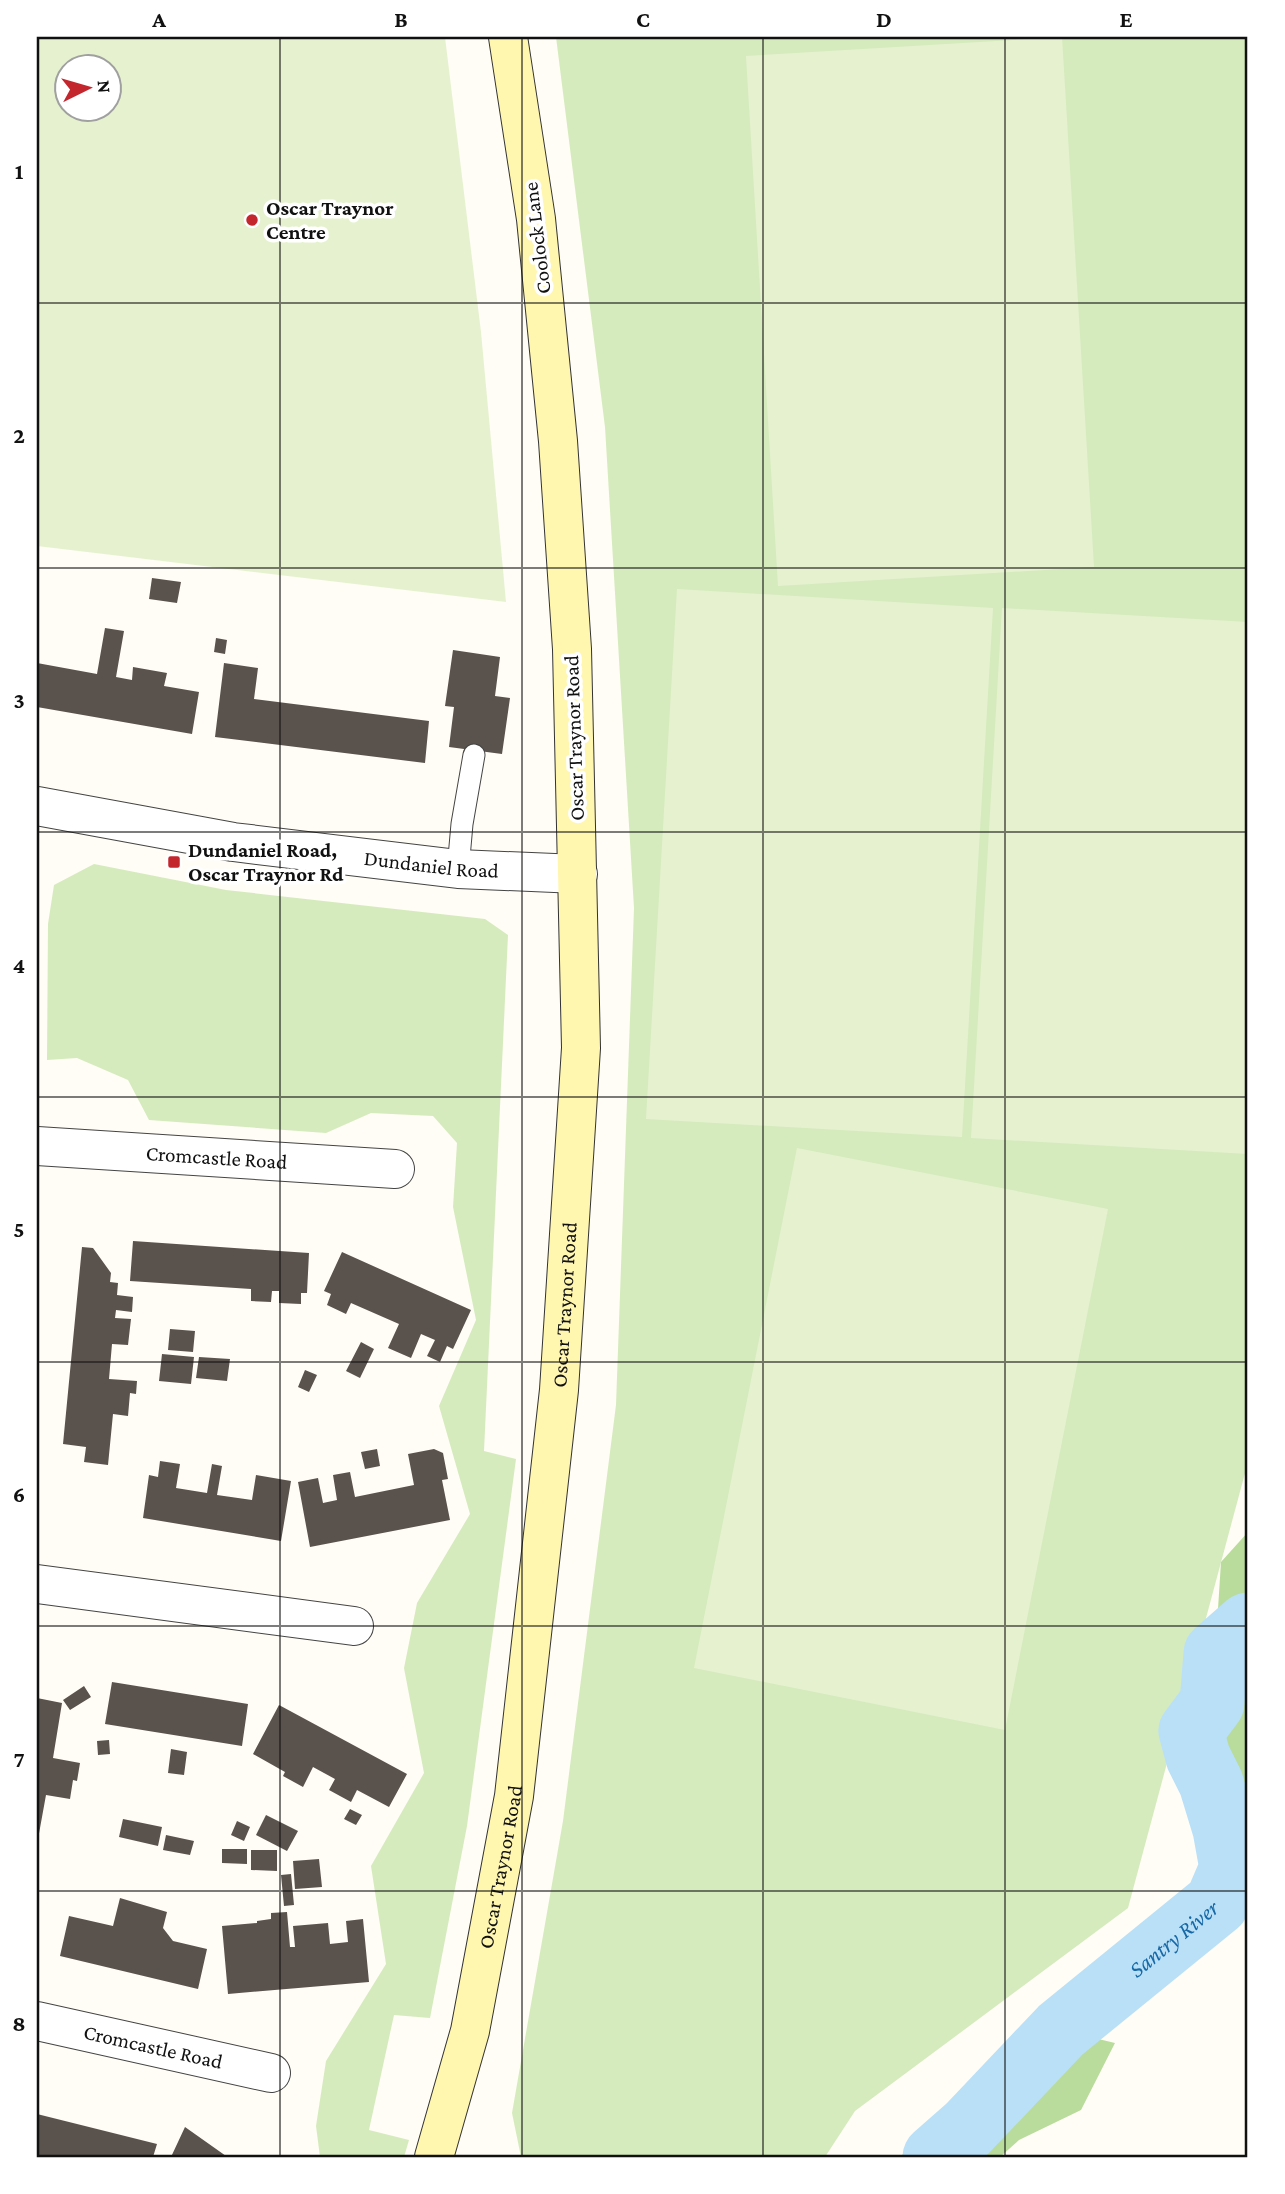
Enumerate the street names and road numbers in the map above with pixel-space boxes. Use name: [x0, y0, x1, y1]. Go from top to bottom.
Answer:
street label: Coolock Lane: [518, 181, 556, 295]
street label: Oscar Traynor Road: [559, 655, 589, 821]
street label: Dundaniel Road: [363, 846, 499, 883]
street label: Cromcastle Road: [145, 1141, 288, 1174]
street label: Oscar Traynor Road: [547, 1221, 582, 1388]
street label: Oscar Traynor Road: [474, 1784, 527, 1951]
street label: Cromcastle Road: [81, 2020, 225, 2074]

